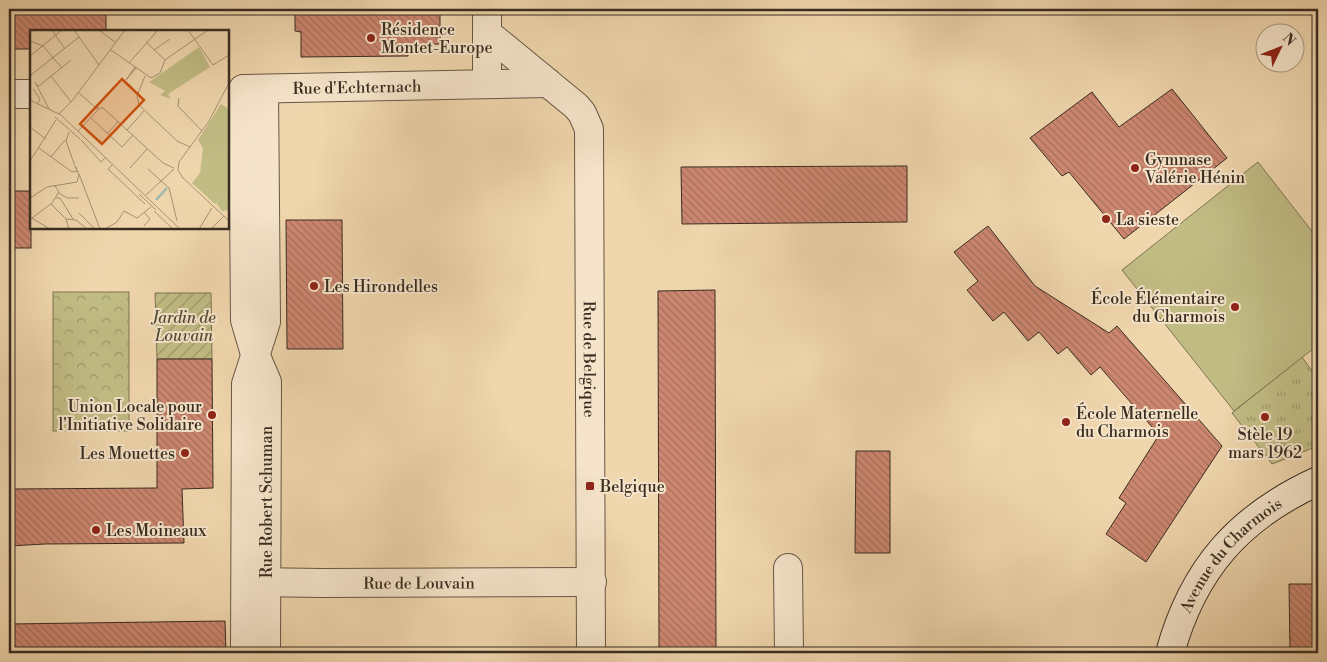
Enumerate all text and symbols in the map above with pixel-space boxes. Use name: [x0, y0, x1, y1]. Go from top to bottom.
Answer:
place label: Résidence Montet-Europe: [381, 20, 493, 58]
north arrow: [1254, 22, 1304, 72]
inset map: [30, 30, 229, 229]
text: N: [1278, 30, 1299, 50]
marker: Résidence Montet-Europe: [365, 32, 377, 44]
street label: Rue d'Echternach: [292, 77, 422, 99]
place label: Gymnase Valérie Hénin: [1144, 150, 1246, 188]
marker: Gymnase Valérie Hénin: [1129, 162, 1141, 174]
place label: La sieste: [1116, 210, 1179, 230]
marker: La sieste: [1100, 213, 1112, 225]
place label: Les Hirondelles: [324, 277, 438, 297]
marker: Les Hirondelles: [308, 280, 320, 292]
place label: École Élémentaire du Charmois: [1091, 287, 1225, 327]
street label: Rue de Belgique: [579, 301, 599, 418]
marker: École Élémentaire du Charmois: [1229, 301, 1241, 313]
park label: Jardin de Louvain: [150, 308, 216, 346]
place label: Union Locale pour l'Initiative Solidaire: [58, 397, 202, 435]
place label: École Maternelle du Charmois: [1076, 402, 1198, 442]
marker: Union Locale pour l'Initiative Solidaire: [206, 409, 218, 421]
marker: Stèle 19 mars 1962: [1259, 411, 1271, 423]
marker: École Maternelle du Charmois: [1060, 416, 1072, 428]
street label: Rue Robert Schuman: [257, 425, 277, 578]
place label: Stèle 19 mars 1962: [1228, 425, 1302, 463]
place label: Les Mouettes: [79, 444, 175, 464]
marker: Les Mouettes: [179, 447, 191, 459]
place label: Belgique: [599, 477, 665, 497]
marker: Belgique: [584, 480, 596, 492]
street label: Avenue du Charmois: [1176, 494, 1286, 617]
place label: Les Moineaux: [106, 521, 207, 541]
marker: Les Moineaux: [90, 524, 102, 536]
street label: Rue de Louvain: [363, 573, 475, 594]

